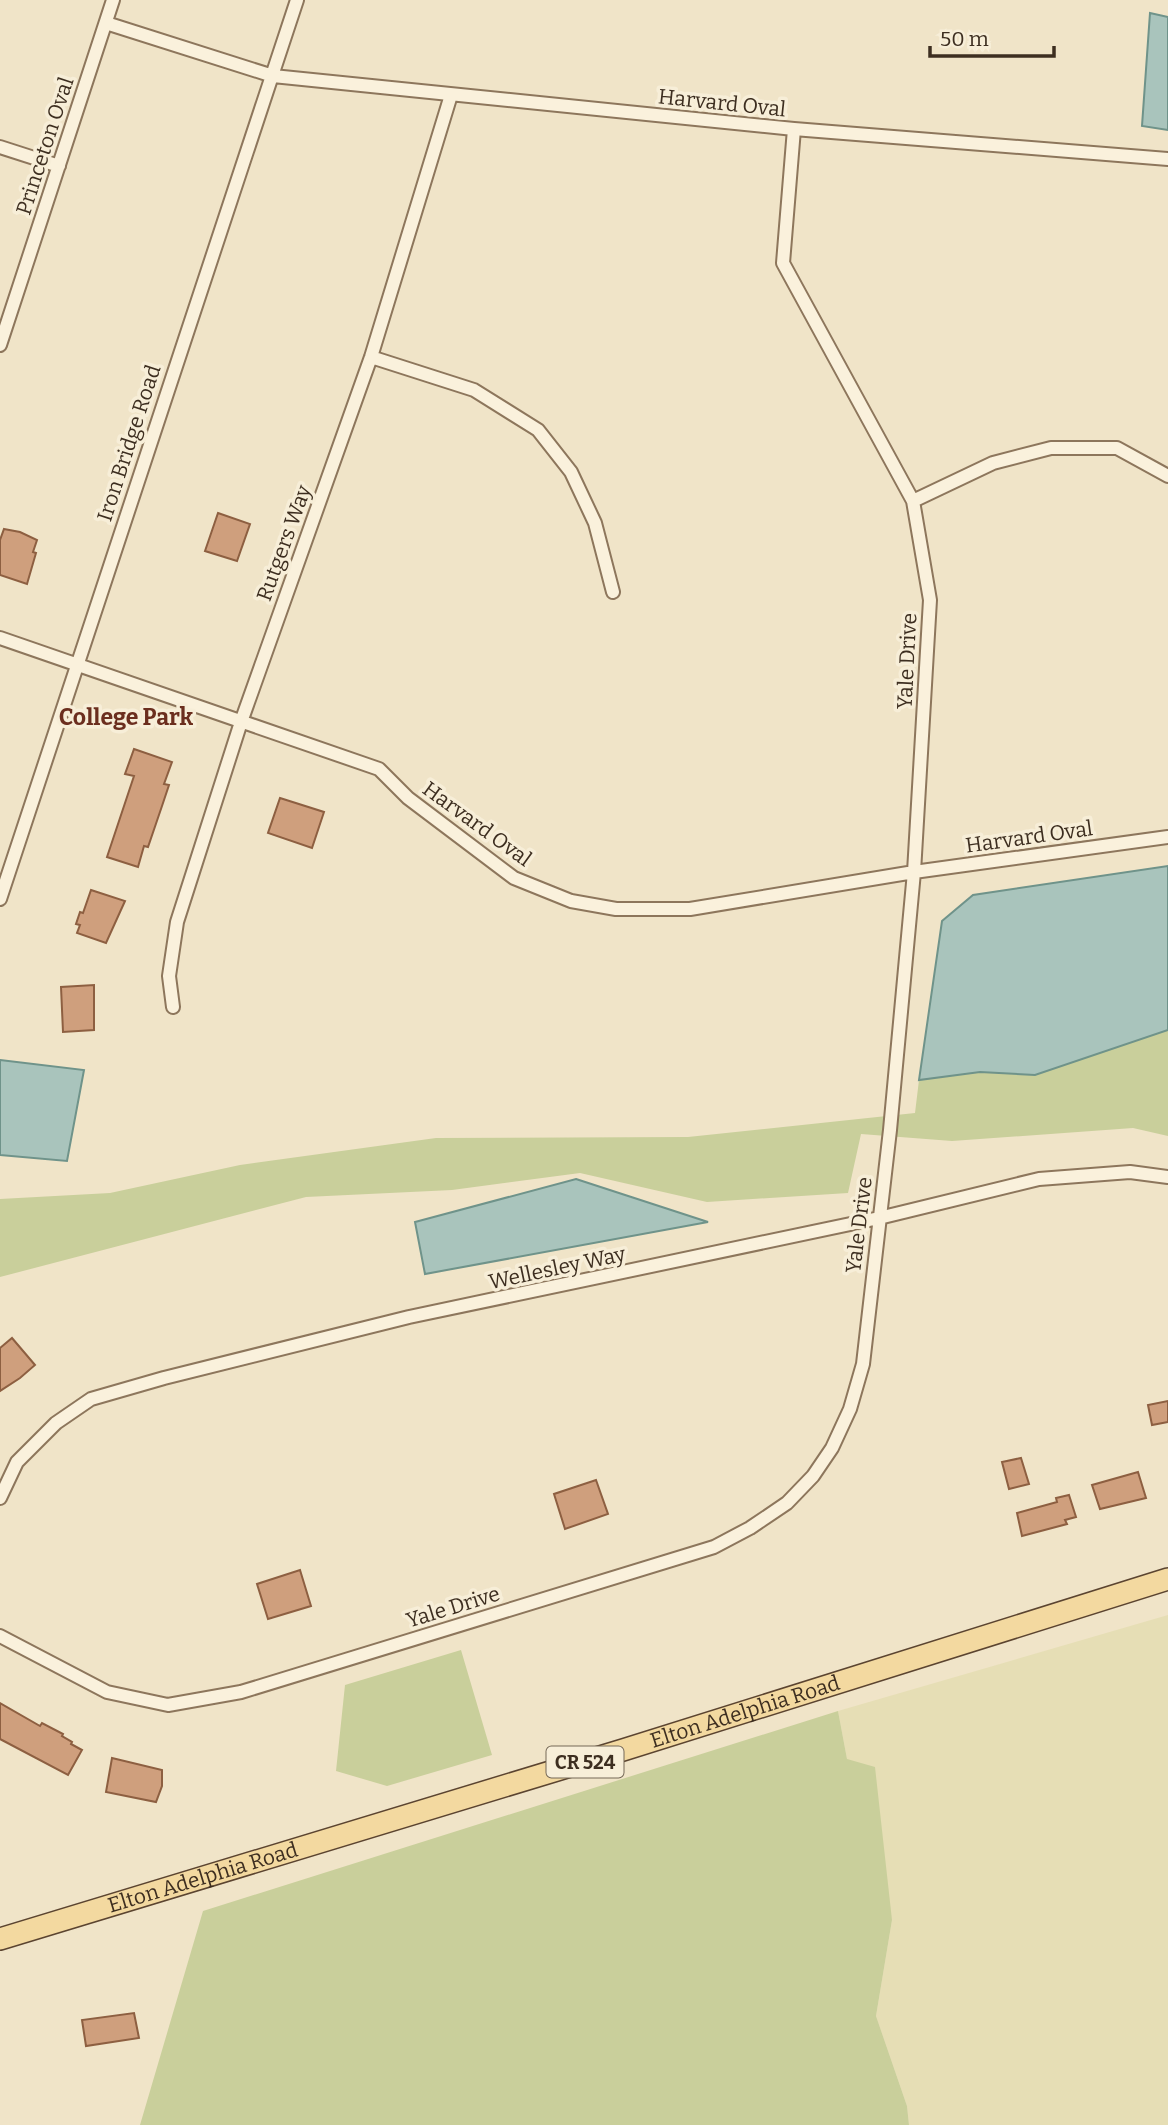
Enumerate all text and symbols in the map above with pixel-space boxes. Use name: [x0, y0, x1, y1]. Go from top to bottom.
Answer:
scale bar: [930, 14, 1054, 58]
text: 50 m: [940, 26, 989, 52]
street label: Princeton Oval: [11, 74, 79, 218]
street label: Harvard Oval: [657, 83, 787, 123]
street label: Iron Bridge Road: [91, 361, 167, 525]
street label: Rutgers Way: [251, 481, 317, 605]
street label: Yale Drive: [891, 612, 923, 710]
district label: College Park: [59, 703, 194, 731]
street label: Harvard Oval: [417, 776, 537, 872]
street label: Harvard Oval: [964, 815, 1094, 859]
street label: Yale Drive: [840, 1175, 878, 1275]
street label: Wellesley Way: [486, 1241, 629, 1295]
street label: Yale Drive: [403, 1580, 503, 1634]
street label: Elton Adelphia Road: [647, 1670, 843, 1754]
road number: CR 524: [546, 1746, 624, 1778]
street label: Elton Adelphia Road: [105, 1836, 301, 1919]

